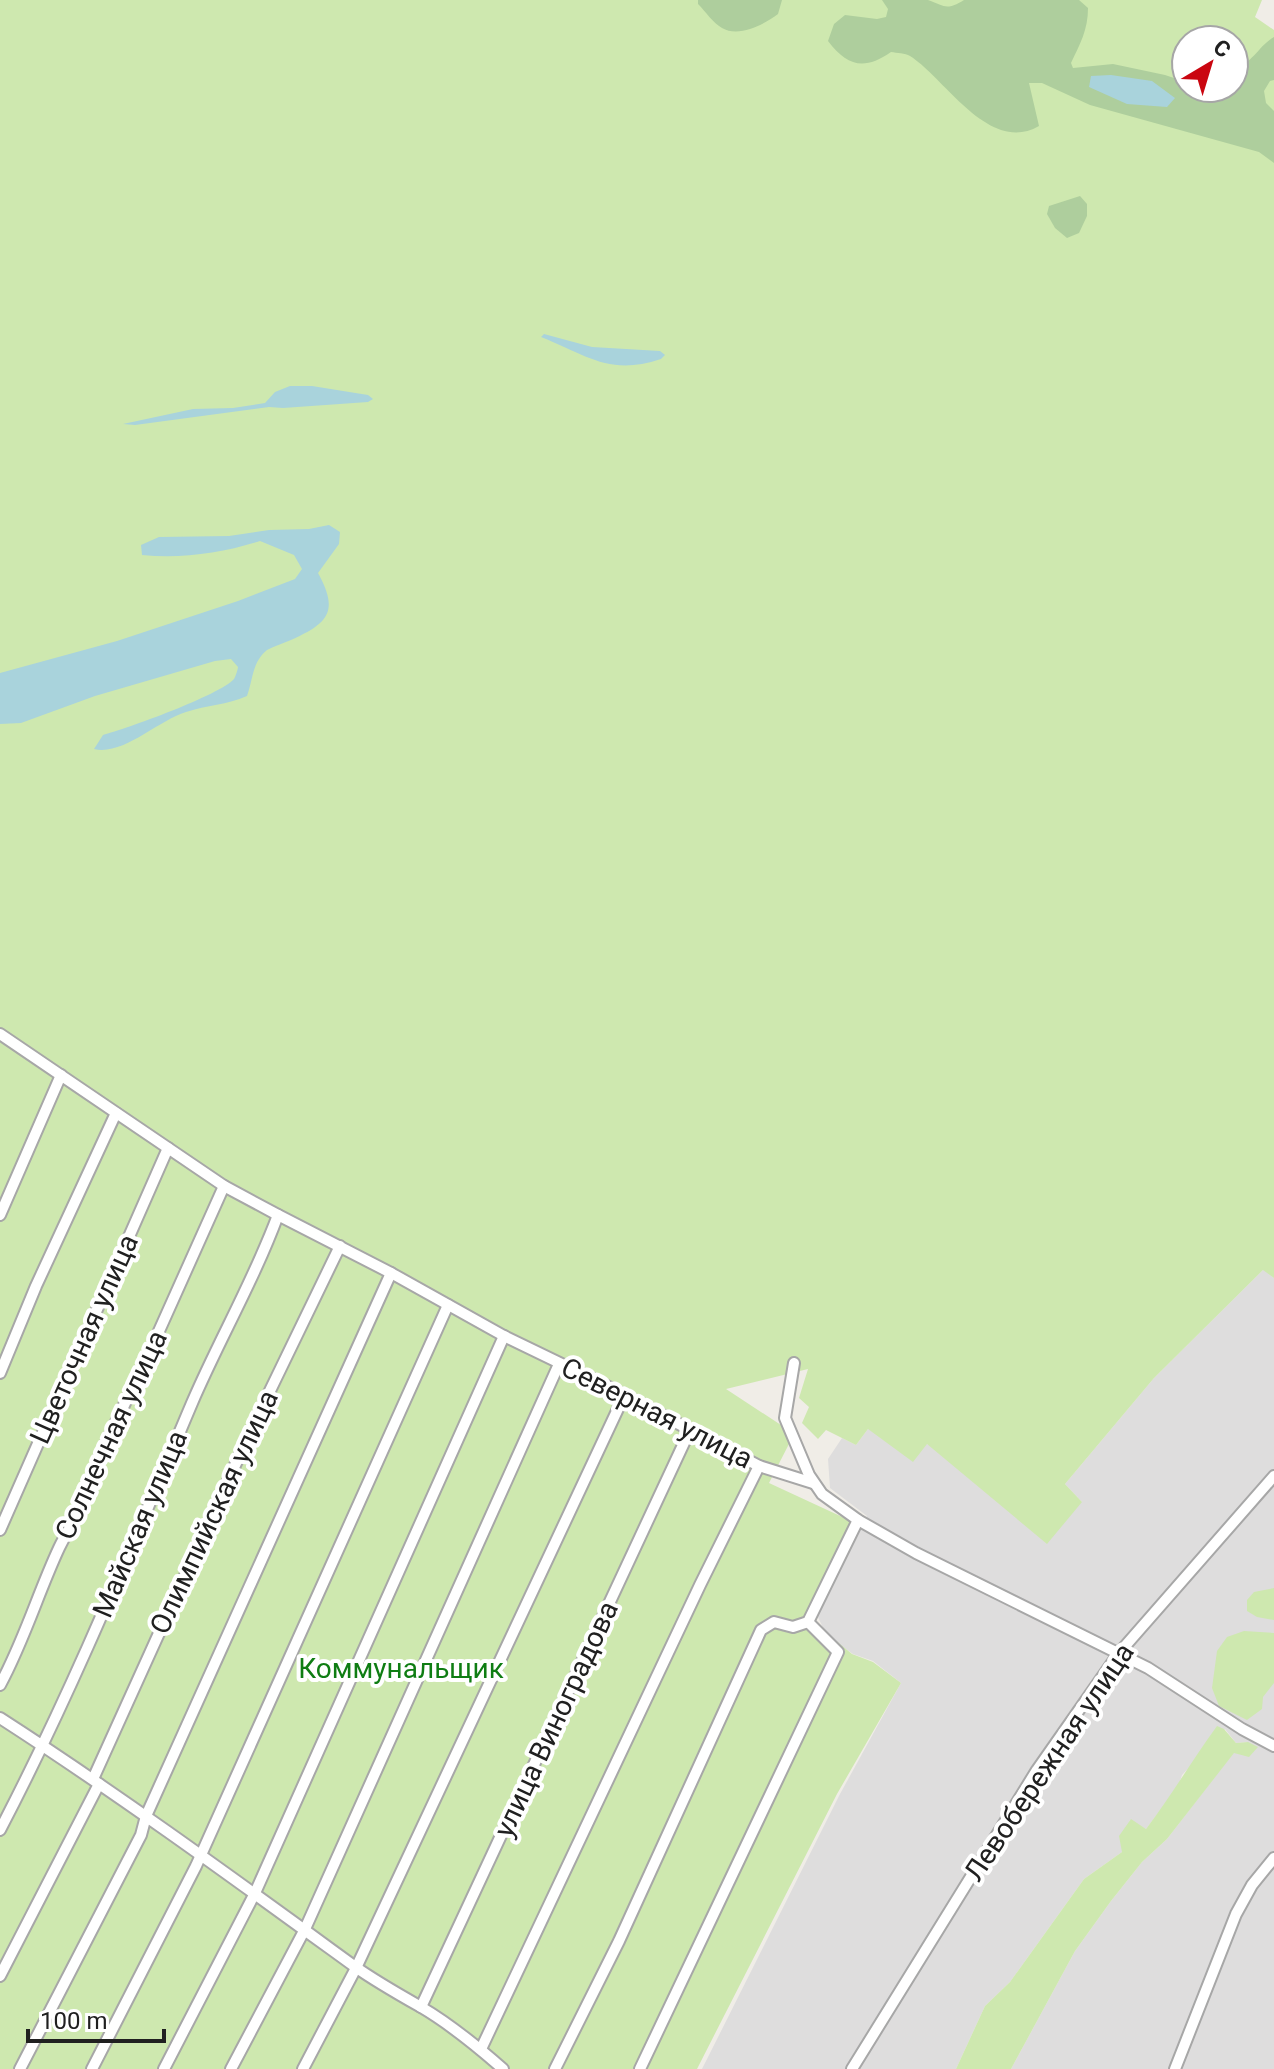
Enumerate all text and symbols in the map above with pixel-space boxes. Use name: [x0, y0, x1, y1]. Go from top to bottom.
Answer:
north arrow: [1170, 24, 1250, 104]
text: С: [1209, 34, 1235, 63]
street label: Цветочная улица: [23, 1229, 145, 1449]
street label: Солнечная улица: [48, 1325, 174, 1545]
street label: Северная улица: [556, 1351, 758, 1475]
street label: Олимпийская улица: [143, 1385, 285, 1639]
street label: Майская улица: [86, 1425, 194, 1623]
street label: улица Виноградова: [487, 1596, 625, 1842]
street label: Левобережная улица: [957, 1637, 1141, 1887]
park label: Коммунальщик: [298, 1652, 504, 1685]
scale bar: [28, 1993, 164, 2043]
text: 100 m: [40, 2007, 107, 2035]

